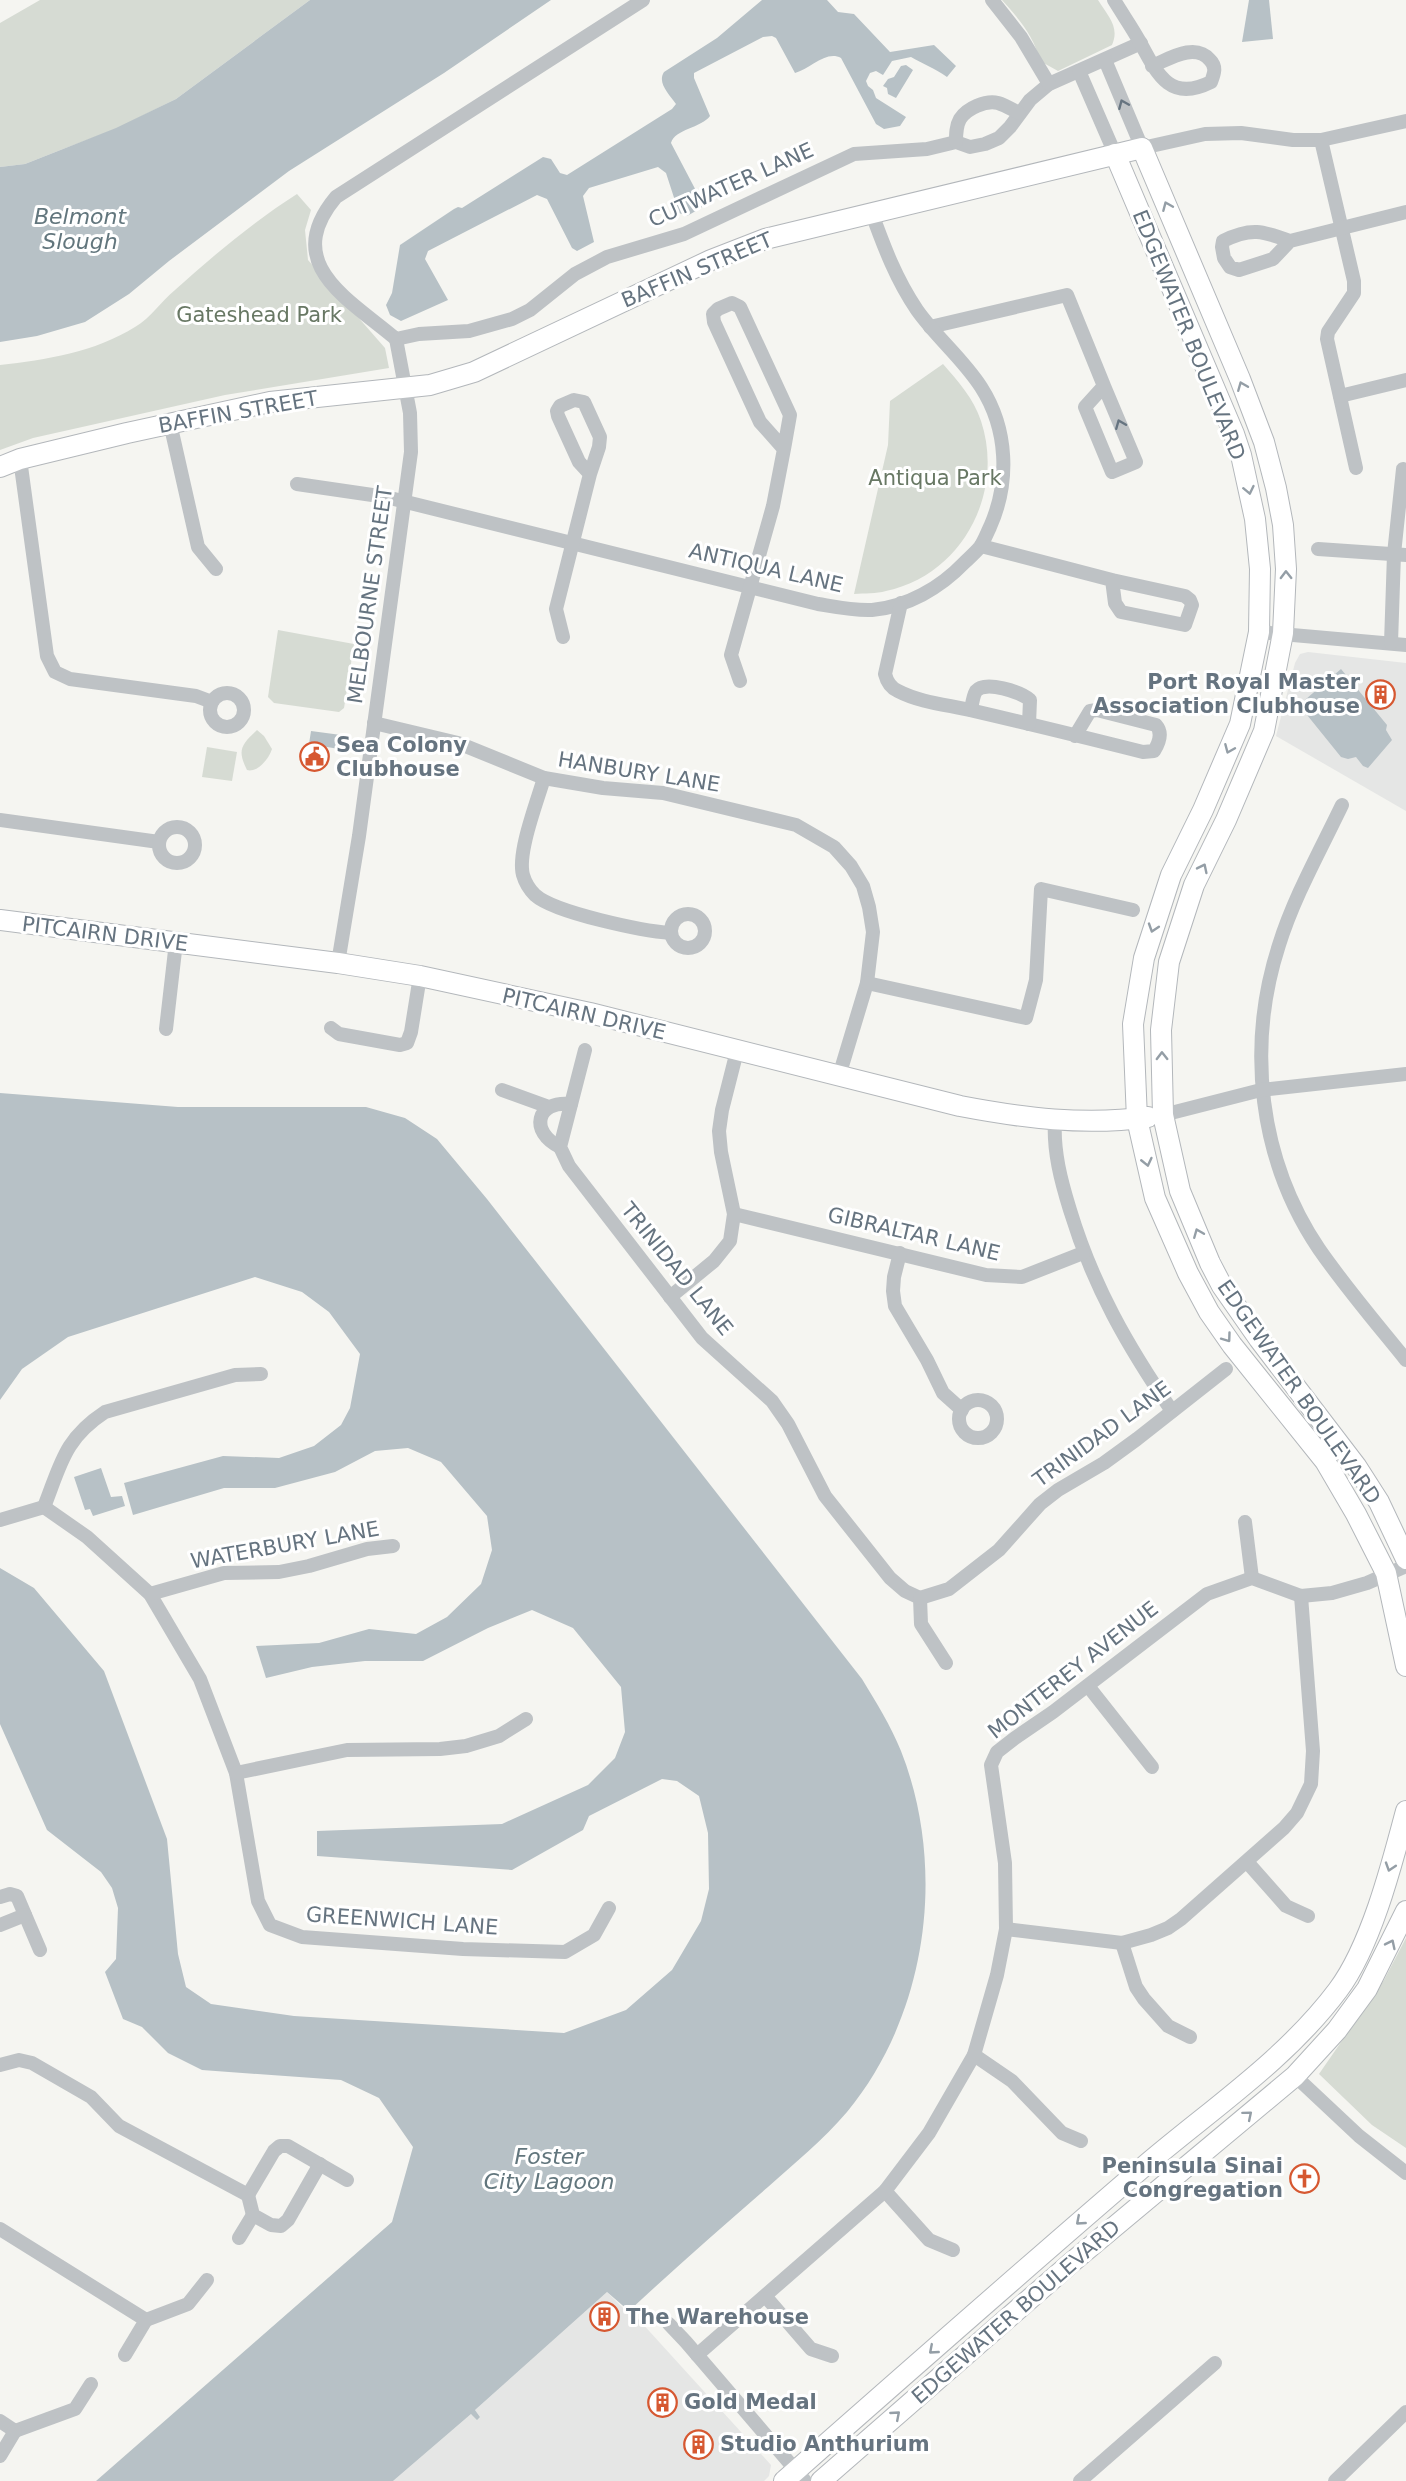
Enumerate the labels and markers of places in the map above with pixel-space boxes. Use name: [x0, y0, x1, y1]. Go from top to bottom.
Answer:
place label: Port Royal Master Association Clubhouse: [1093, 670, 1361, 718]
building icon: Port Royal Master Association Clubhouse: [1365, 678, 1397, 710]
place label: Sea Colony Clubhouse: [336, 733, 467, 781]
public building icon: Sea Colony Clubhouse: [299, 741, 331, 773]
place label: Peninsula Sinai Congregation: [1101, 2154, 1283, 2202]
church icon: Peninsula Sinai Congregation: [1288, 2162, 1320, 2194]
building icon: The Warehouse: [589, 2301, 621, 2333]
place label: The Warehouse: [626, 2305, 809, 2329]
building icon: Gold Medal: [647, 2386, 679, 2418]
place label: Gold Medal: [684, 2390, 817, 2414]
building icon: Studio Anthurium: [683, 2428, 715, 2460]
place label: Studio Anthurium: [720, 2432, 930, 2456]

